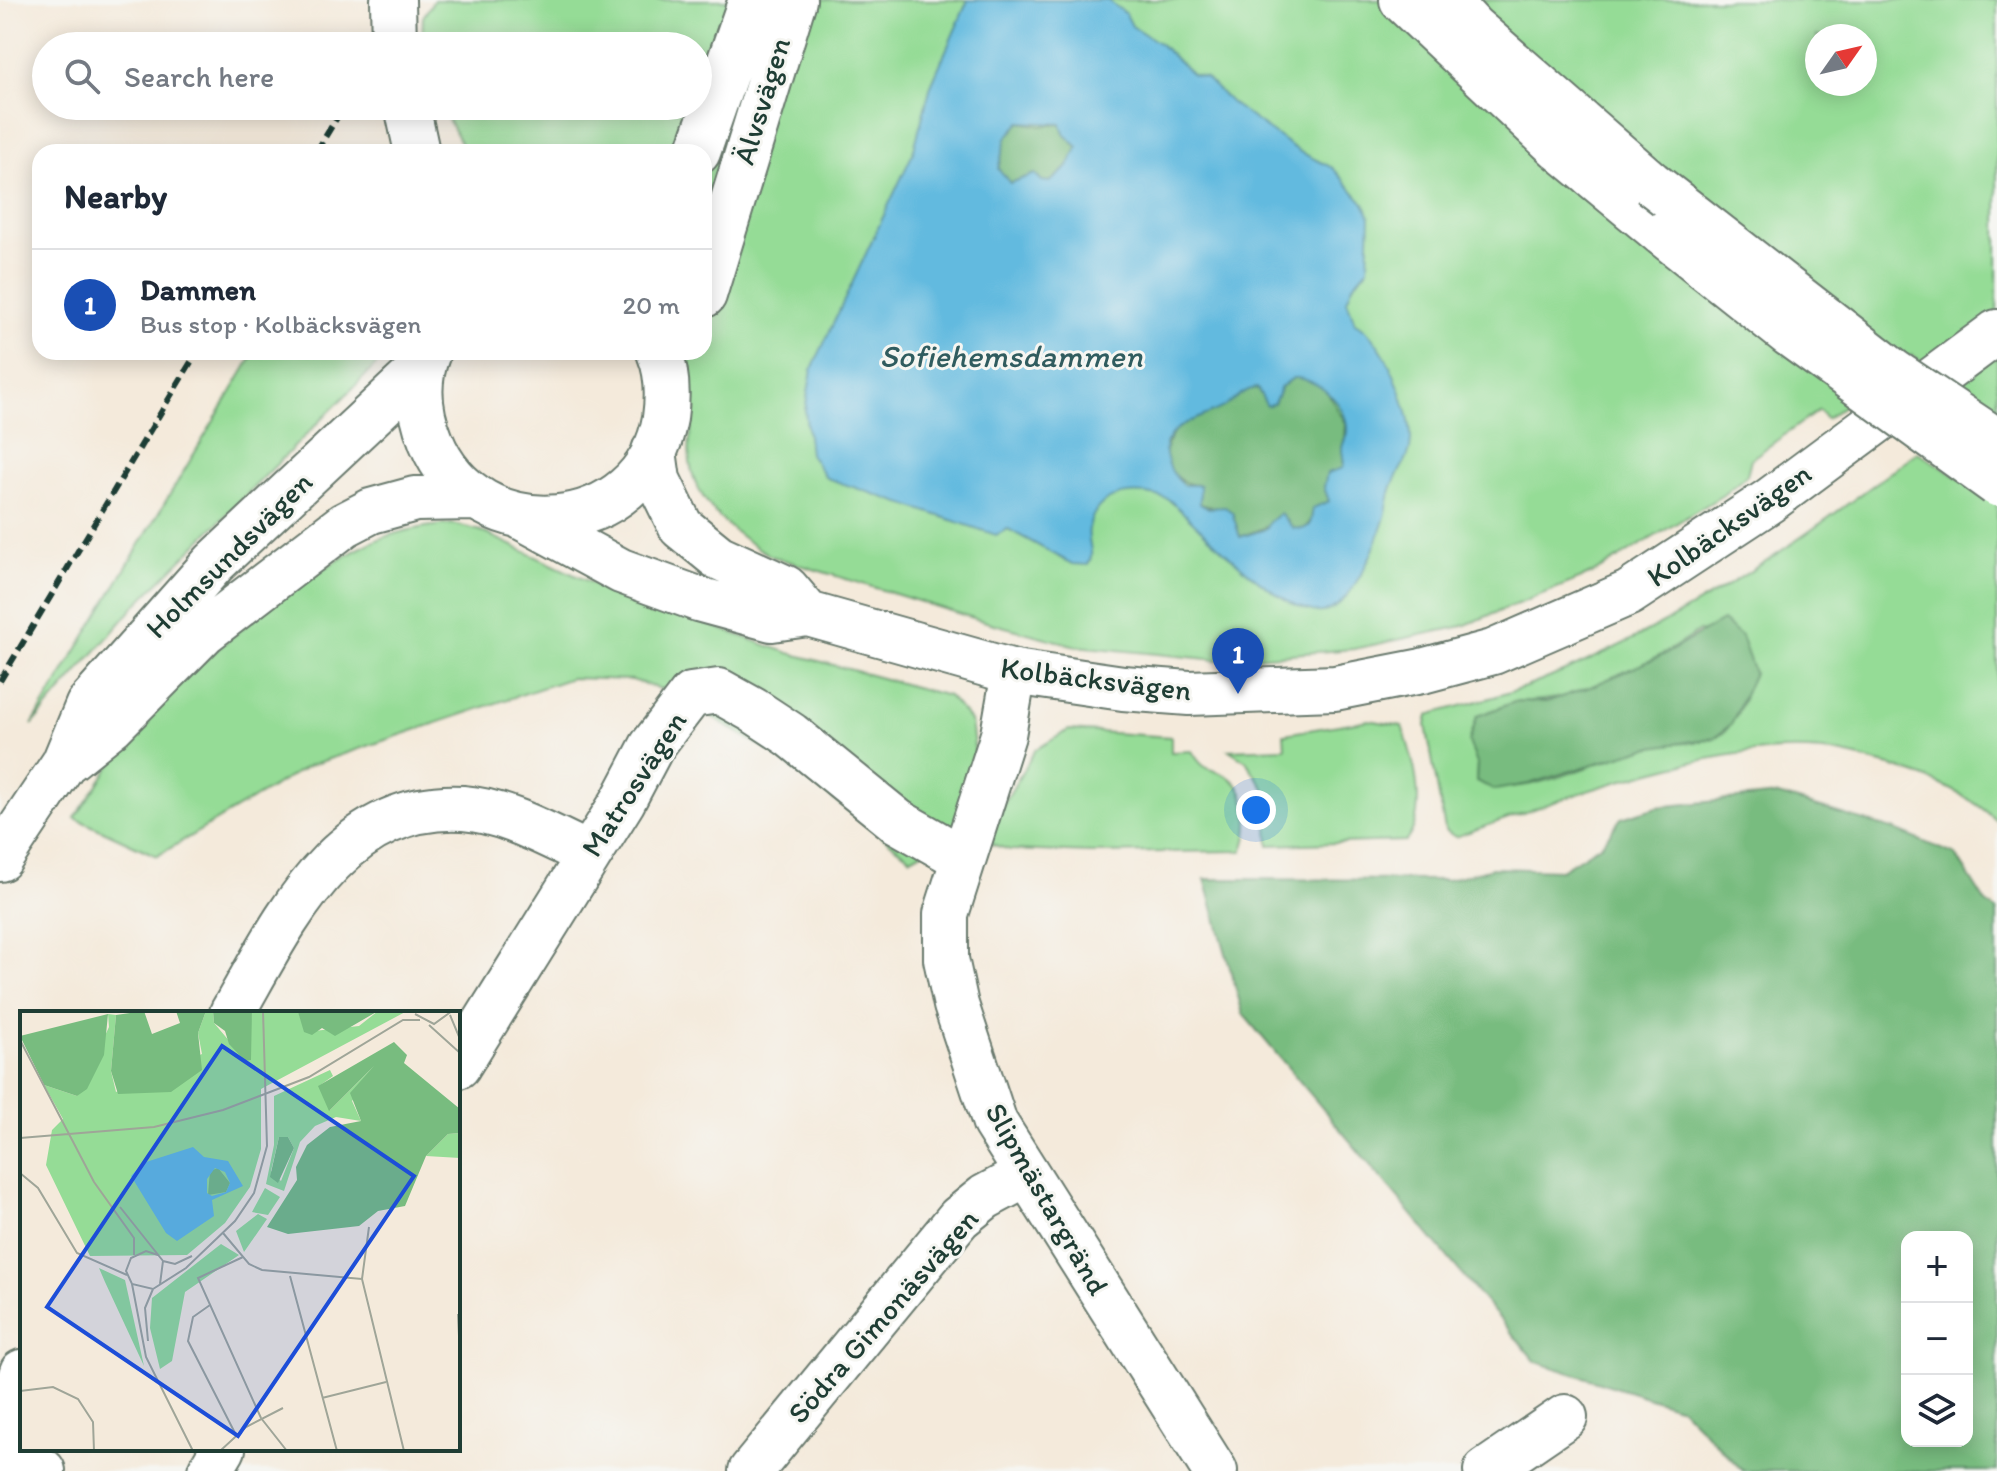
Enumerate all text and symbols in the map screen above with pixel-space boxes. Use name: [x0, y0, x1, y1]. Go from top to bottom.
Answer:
north arrow: [1805, 24, 1877, 96]
search box: [32, 32, 712, 120]
street label: Älvsvägen: [725, 33, 798, 169]
icon: search: [60, 54, 104, 98]
text: Search here: [124, 58, 274, 95]
text: Nearby: [64, 176, 167, 217]
text: Dammen: [140, 271, 256, 308]
text: 1: [84, 289, 96, 321]
text: 20 m: [623, 289, 680, 321]
text: Bus stop · Kolbäcksvägen: [140, 308, 421, 340]
water label: Sofiehemsdammen: [879, 337, 1143, 375]
street label: Kolbäcksvägen: [1639, 454, 1818, 595]
street label: Holmsundsvägen: [137, 463, 320, 646]
pin: 1: [1212, 628, 1264, 694]
street label: Kolbäcksvägen: [998, 648, 1194, 709]
street label: Matrosvägen: [573, 704, 694, 864]
your location: [1236, 790, 1276, 830]
inset map: [20, 1011, 460, 1451]
street label: Slipmästargränd: [977, 1096, 1118, 1302]
street label: Södra Gimonäsvägen: [779, 1201, 986, 1431]
map controls: [1901, 1231, 1973, 1447]
button: +: [1901, 1231, 1973, 1303]
button: −: [1901, 1303, 1973, 1375]
button: layers: [1901, 1375, 1973, 1447]

